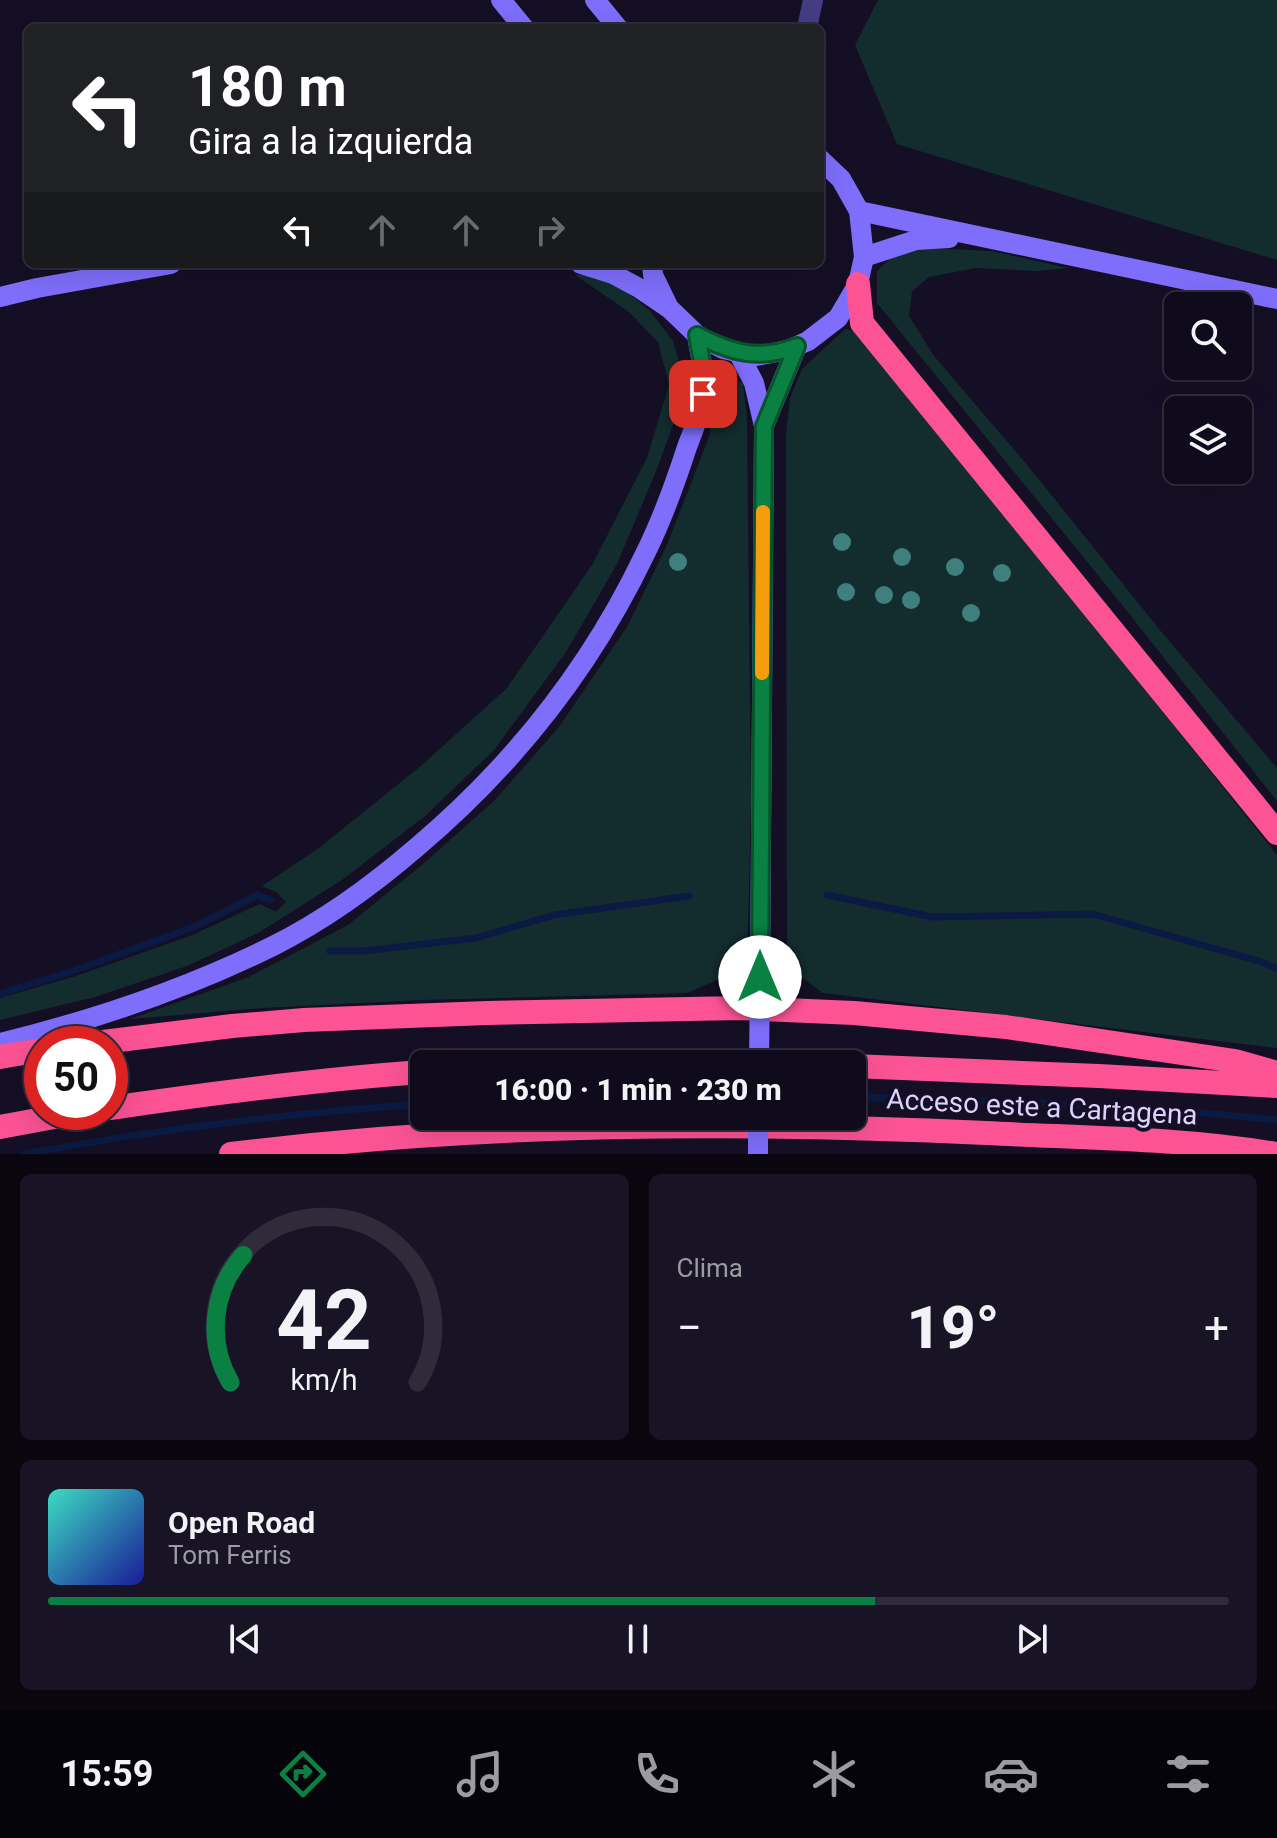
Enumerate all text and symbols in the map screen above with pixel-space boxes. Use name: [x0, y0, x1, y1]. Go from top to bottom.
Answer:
text: 180 m: [188, 54, 347, 120]
icon: left: [56, 56, 160, 160]
text: Gira a la izquierda: [188, 121, 473, 163]
icon: left: [276, 208, 320, 252]
icon: ahead: [360, 208, 404, 252]
icon: ahead: [444, 208, 488, 252]
icon: right: [528, 208, 572, 252]
map controls: [1164, 292, 1252, 484]
button: search: [1164, 292, 1252, 380]
pin: [669, 360, 737, 428]
icon: arrive: [681, 372, 725, 416]
button: layers: [1164, 396, 1252, 484]
position arrow: [718, 935, 802, 1019]
speed limit sign: 50: [24, 1026, 128, 1130]
text: 16:00 · 1 min · 230 m: [494, 1072, 782, 1107]
street label: Acceso este a Cartagena: [886, 1082, 1198, 1132]
text: Clima: [677, 1253, 743, 1283]
text: 42: [277, 1272, 372, 1369]
text: 19°: [906, 1292, 999, 1363]
text: −: [677, 1302, 702, 1354]
text: +: [1204, 1302, 1229, 1354]
text: km/h: [291, 1363, 358, 1397]
text: Open Road: [168, 1505, 315, 1540]
text: Tom Ferris: [168, 1540, 292, 1570]
icon: previous: [223, 1617, 267, 1661]
icon: pause: [616, 1617, 660, 1661]
icon: next: [1010, 1617, 1054, 1661]
icon: directions: [275, 1746, 331, 1802]
icon: music: [452, 1746, 508, 1802]
icon: phone: [629, 1746, 685, 1802]
icon: climate: [806, 1746, 862, 1802]
icon: car: [983, 1746, 1039, 1802]
icon: filters: [1160, 1746, 1216, 1802]
text: 15:59: [61, 1753, 153, 1795]

